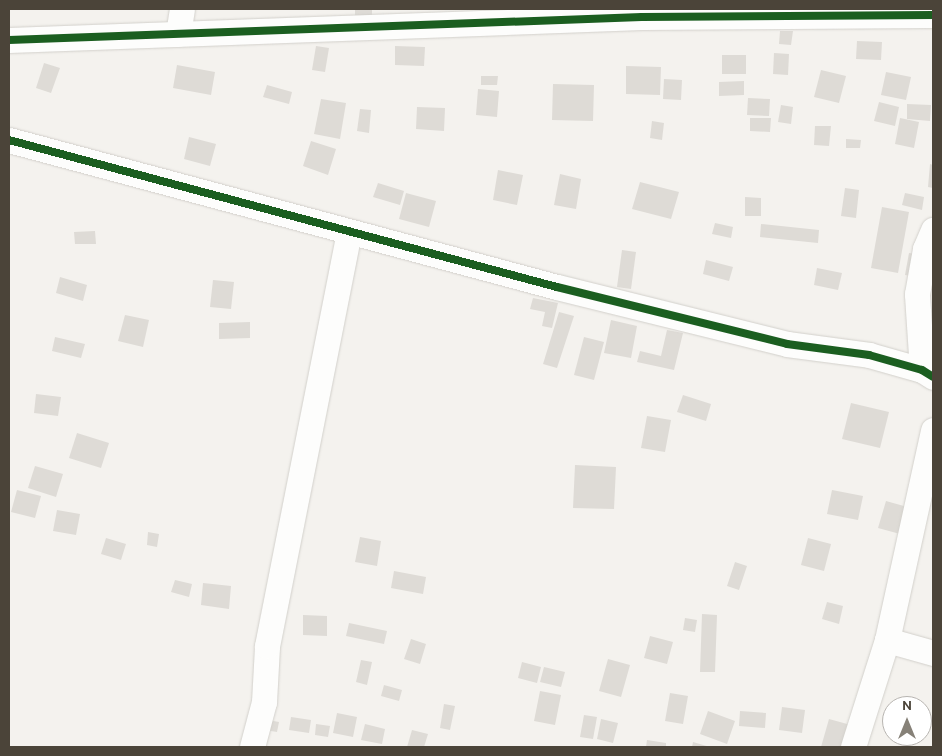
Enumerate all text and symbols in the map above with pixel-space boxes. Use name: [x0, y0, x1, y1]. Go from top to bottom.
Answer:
north arrow: [882, 696, 932, 746]
text: N: [902, 698, 912, 715]

